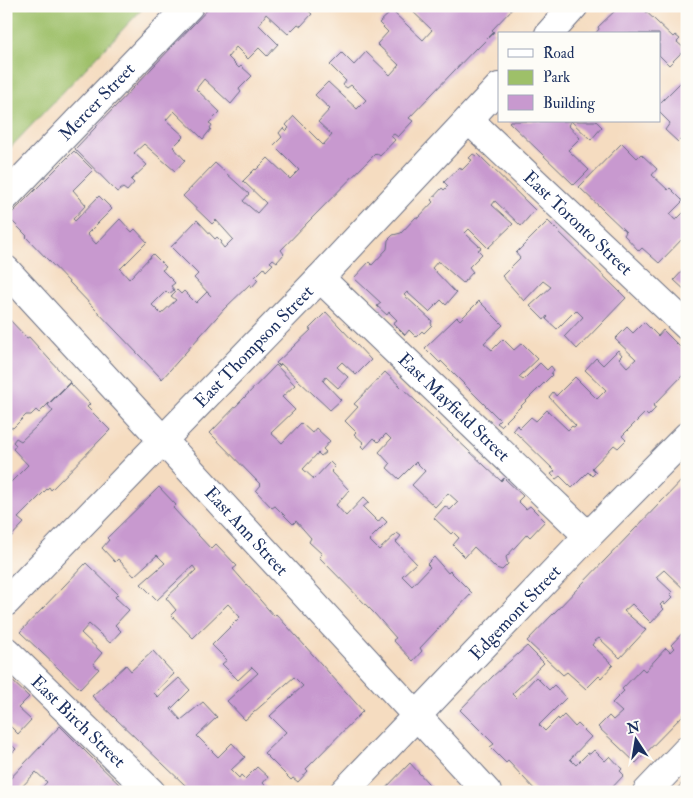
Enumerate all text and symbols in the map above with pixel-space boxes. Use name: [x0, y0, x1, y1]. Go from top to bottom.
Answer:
legend: [498, 32, 660, 122]
text: Road: [543, 44, 575, 63]
street label: Mercer Street: [54, 58, 140, 146]
text: Park: [543, 68, 570, 87]
text: Building: [543, 94, 595, 113]
street label: East Toronto Street: [518, 166, 637, 281]
street label: East Thompson Street: [189, 280, 319, 413]
street label: East Mayfield Street: [393, 348, 515, 467]
street label: East Ann Street: [199, 482, 293, 581]
street label: Edgemont Street: [465, 560, 566, 665]
street label: East Birch Street: [26, 671, 130, 773]
north arrow: [610, 716, 660, 766]
text: N: [625, 718, 642, 738]

